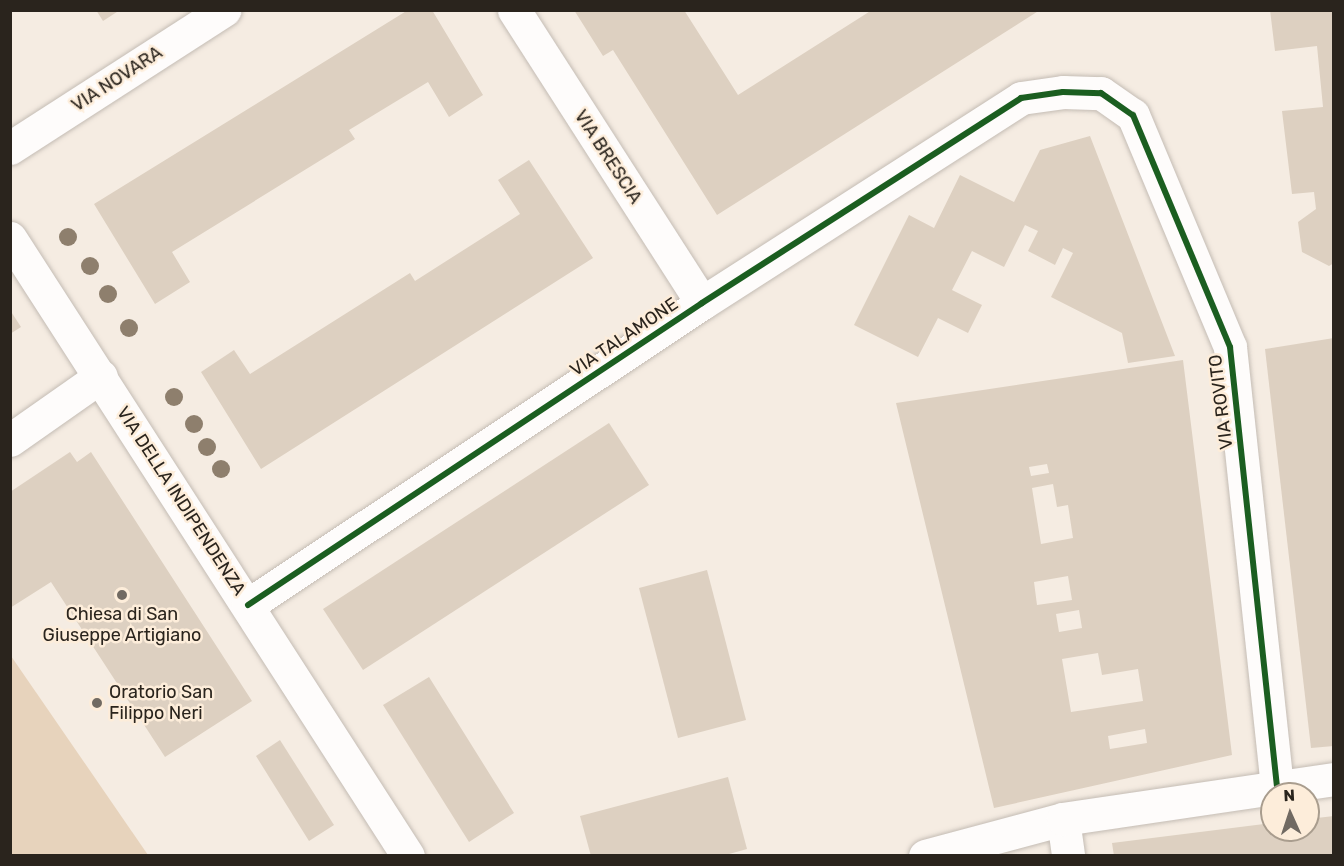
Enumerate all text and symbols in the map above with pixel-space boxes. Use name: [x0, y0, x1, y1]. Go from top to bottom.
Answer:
street label: VIA NOVARA: [67, 42, 167, 116]
street label: VIA BRESCIA: [570, 106, 646, 208]
street label: VIA TALAMONE: [566, 293, 682, 381]
street label: VIA ROVITO: [1204, 353, 1238, 451]
street label: VIA DELLA INDIPENDENZA: [112, 402, 250, 600]
marker: Chiesa di San Giuseppe Artigiano: [115, 588, 129, 602]
place label: Chiesa di San Giuseppe Artigiano: [42, 604, 202, 646]
place label: Oratorio San Filippo Neri: [109, 682, 213, 724]
marker: Oratorio San Filippo Neri: [90, 696, 104, 710]
north arrow: [1260, 782, 1320, 842]
text: N: [1283, 786, 1295, 805]

